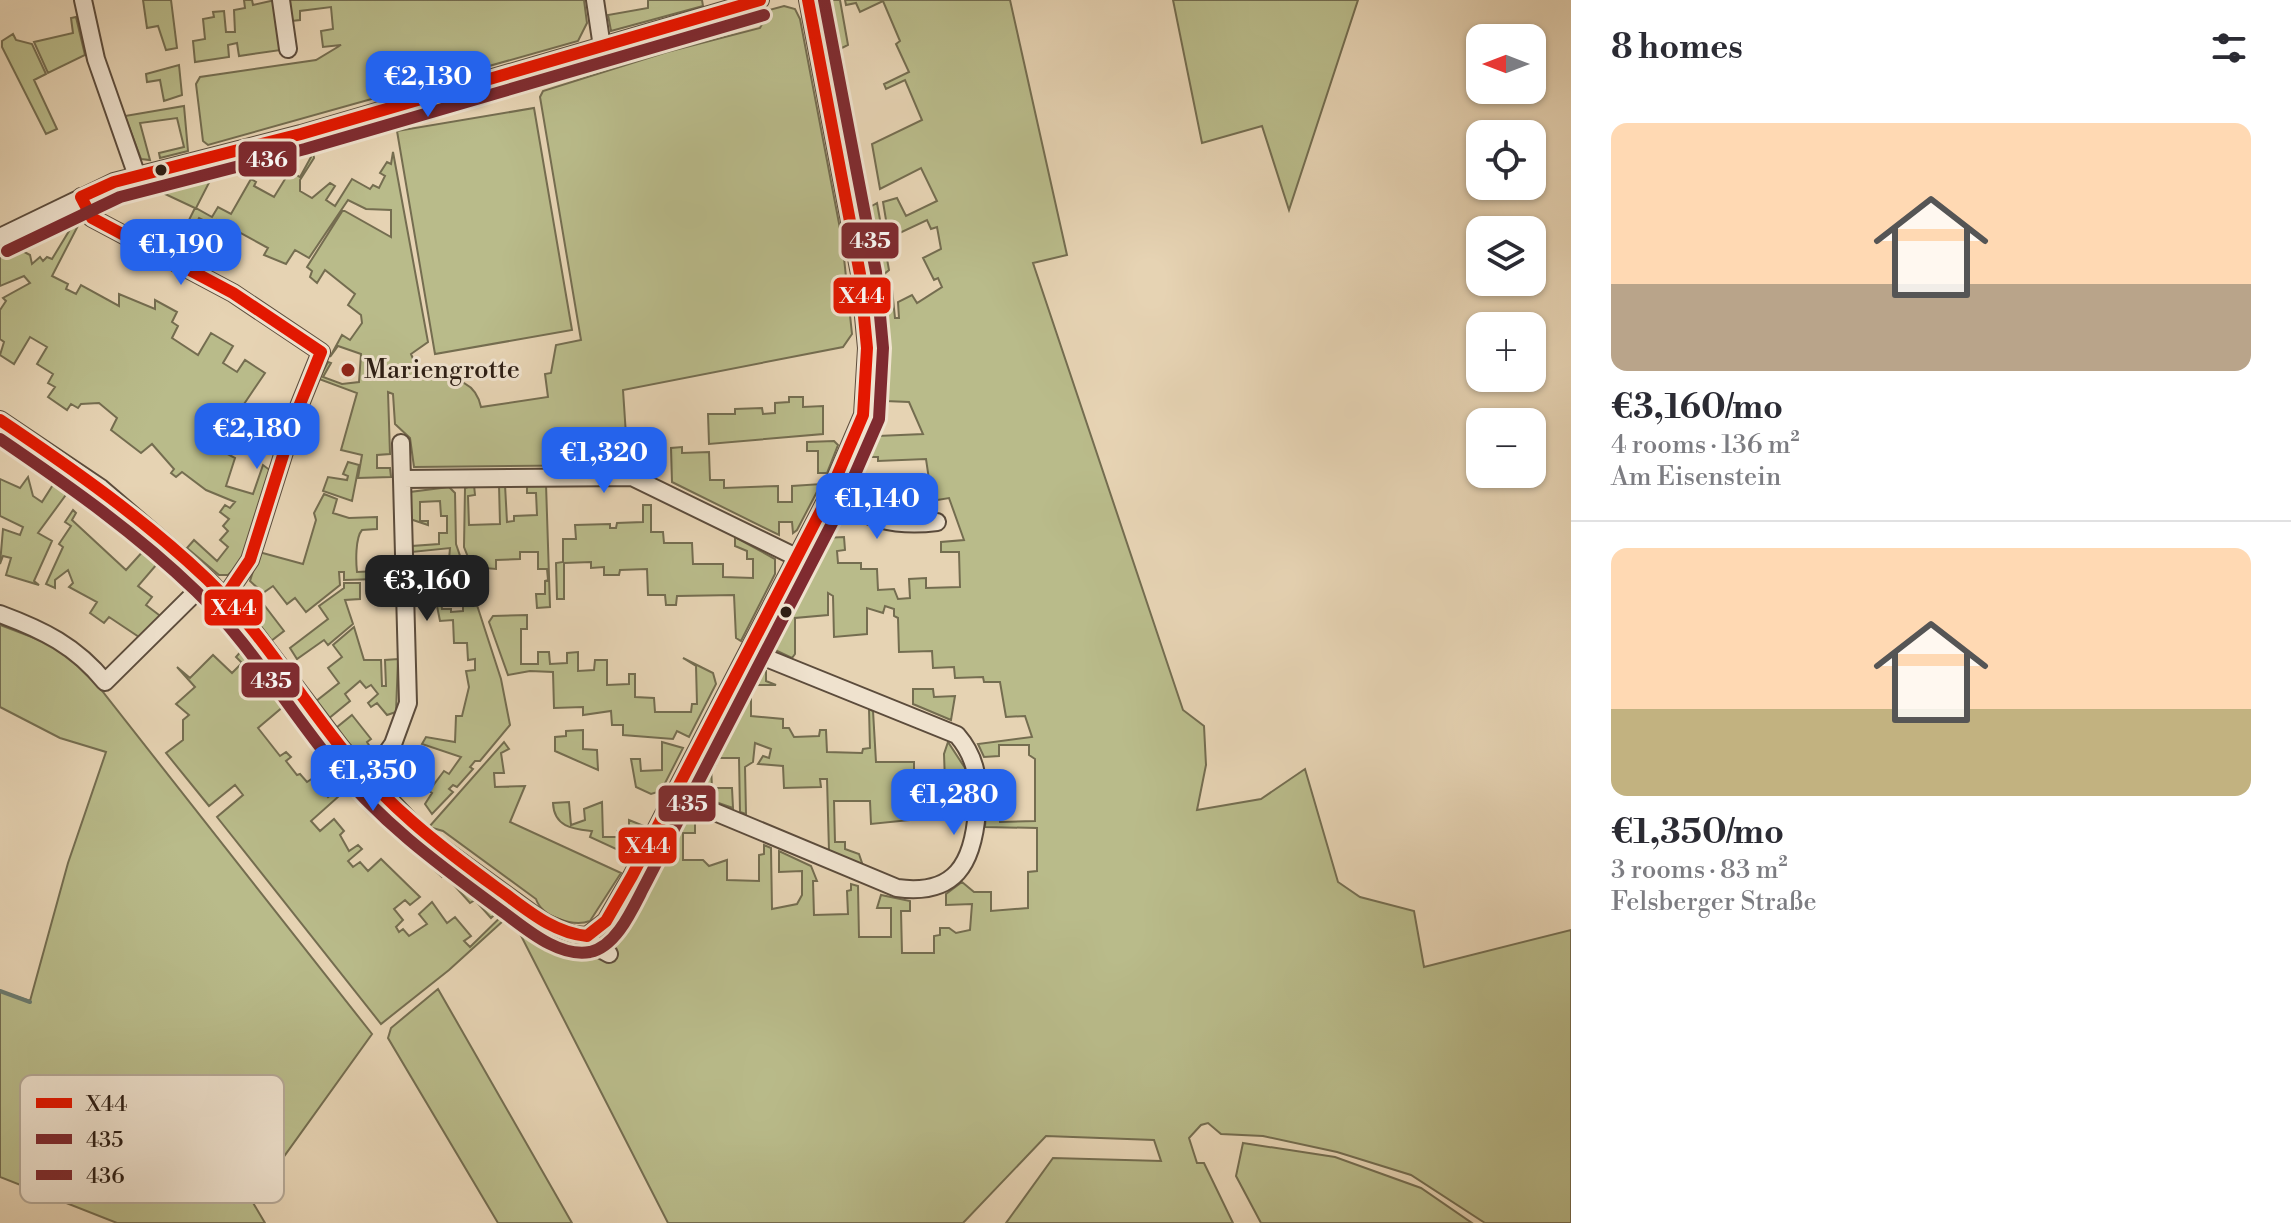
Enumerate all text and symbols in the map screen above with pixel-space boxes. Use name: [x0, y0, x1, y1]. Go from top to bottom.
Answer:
north arrow: [1466, 24, 1546, 104]
map controls: [1466, 24, 1546, 488]
icon: filters: [2207, 26, 2251, 70]
text: 8 homes: [1611, 27, 1743, 69]
pin: €2,130: [363, 51, 493, 119]
text: €2,130: [384, 61, 472, 93]
button: locate: [1466, 120, 1546, 200]
line badge: 436: [237, 140, 298, 178]
text: 436: [246, 147, 288, 174]
unlabelled marker: [153, 162, 169, 178]
icon: home: [1859, 175, 2003, 319]
button: layers: [1466, 216, 1546, 296]
pin: €1,190: [116, 219, 246, 287]
line badge: 435: [840, 221, 900, 260]
text: 435: [849, 228, 891, 255]
text: €1,190: [138, 229, 224, 261]
line badge: X44: [832, 276, 892, 315]
text: X44: [838, 283, 885, 310]
button: +: [1466, 312, 1546, 392]
place label: Mariengrotte: [364, 354, 520, 386]
marker: Mariengrotte: [339, 361, 357, 379]
text: €3,160/mo: [1611, 387, 1783, 429]
pin: €2,180: [192, 403, 322, 471]
button: −: [1466, 408, 1546, 488]
text: €2,180: [212, 413, 302, 445]
pin: €1,320: [539, 427, 669, 495]
text: 4 rooms · 136 m²: [1611, 429, 1800, 461]
text: €1,320: [560, 437, 648, 469]
text: Am Eisenstein: [1611, 461, 1781, 493]
pin: €1,140: [812, 473, 942, 541]
text: €1,140: [834, 483, 920, 515]
pin: €3,160: [362, 555, 492, 623]
text: €3,160: [383, 565, 471, 597]
line badge: X44: [203, 588, 264, 627]
text: X44: [210, 595, 257, 622]
icon: home: [1859, 600, 2003, 744]
unlabelled marker: [778, 604, 794, 620]
line badge: 435: [240, 661, 301, 699]
text: 435: [250, 668, 292, 695]
pin: €1,350: [308, 745, 438, 813]
text: €1,350: [329, 755, 417, 787]
pin: €1,280: [889, 769, 1019, 837]
text: €1,280: [909, 779, 999, 811]
line badge: 435: [657, 784, 717, 823]
text: 435: [666, 791, 708, 818]
text: €1,350/mo: [1611, 812, 1784, 854]
line badge: X44: [617, 826, 678, 865]
text: X44: [624, 833, 671, 860]
text: 3 rooms · 83 m²: [1611, 854, 1788, 886]
text: Felsberger Straße: [1611, 886, 1817, 918]
legend: [20, 1075, 284, 1203]
text: X44: [85, 1091, 127, 1118]
text: 435: [86, 1127, 123, 1154]
text: 436: [86, 1163, 125, 1190]

